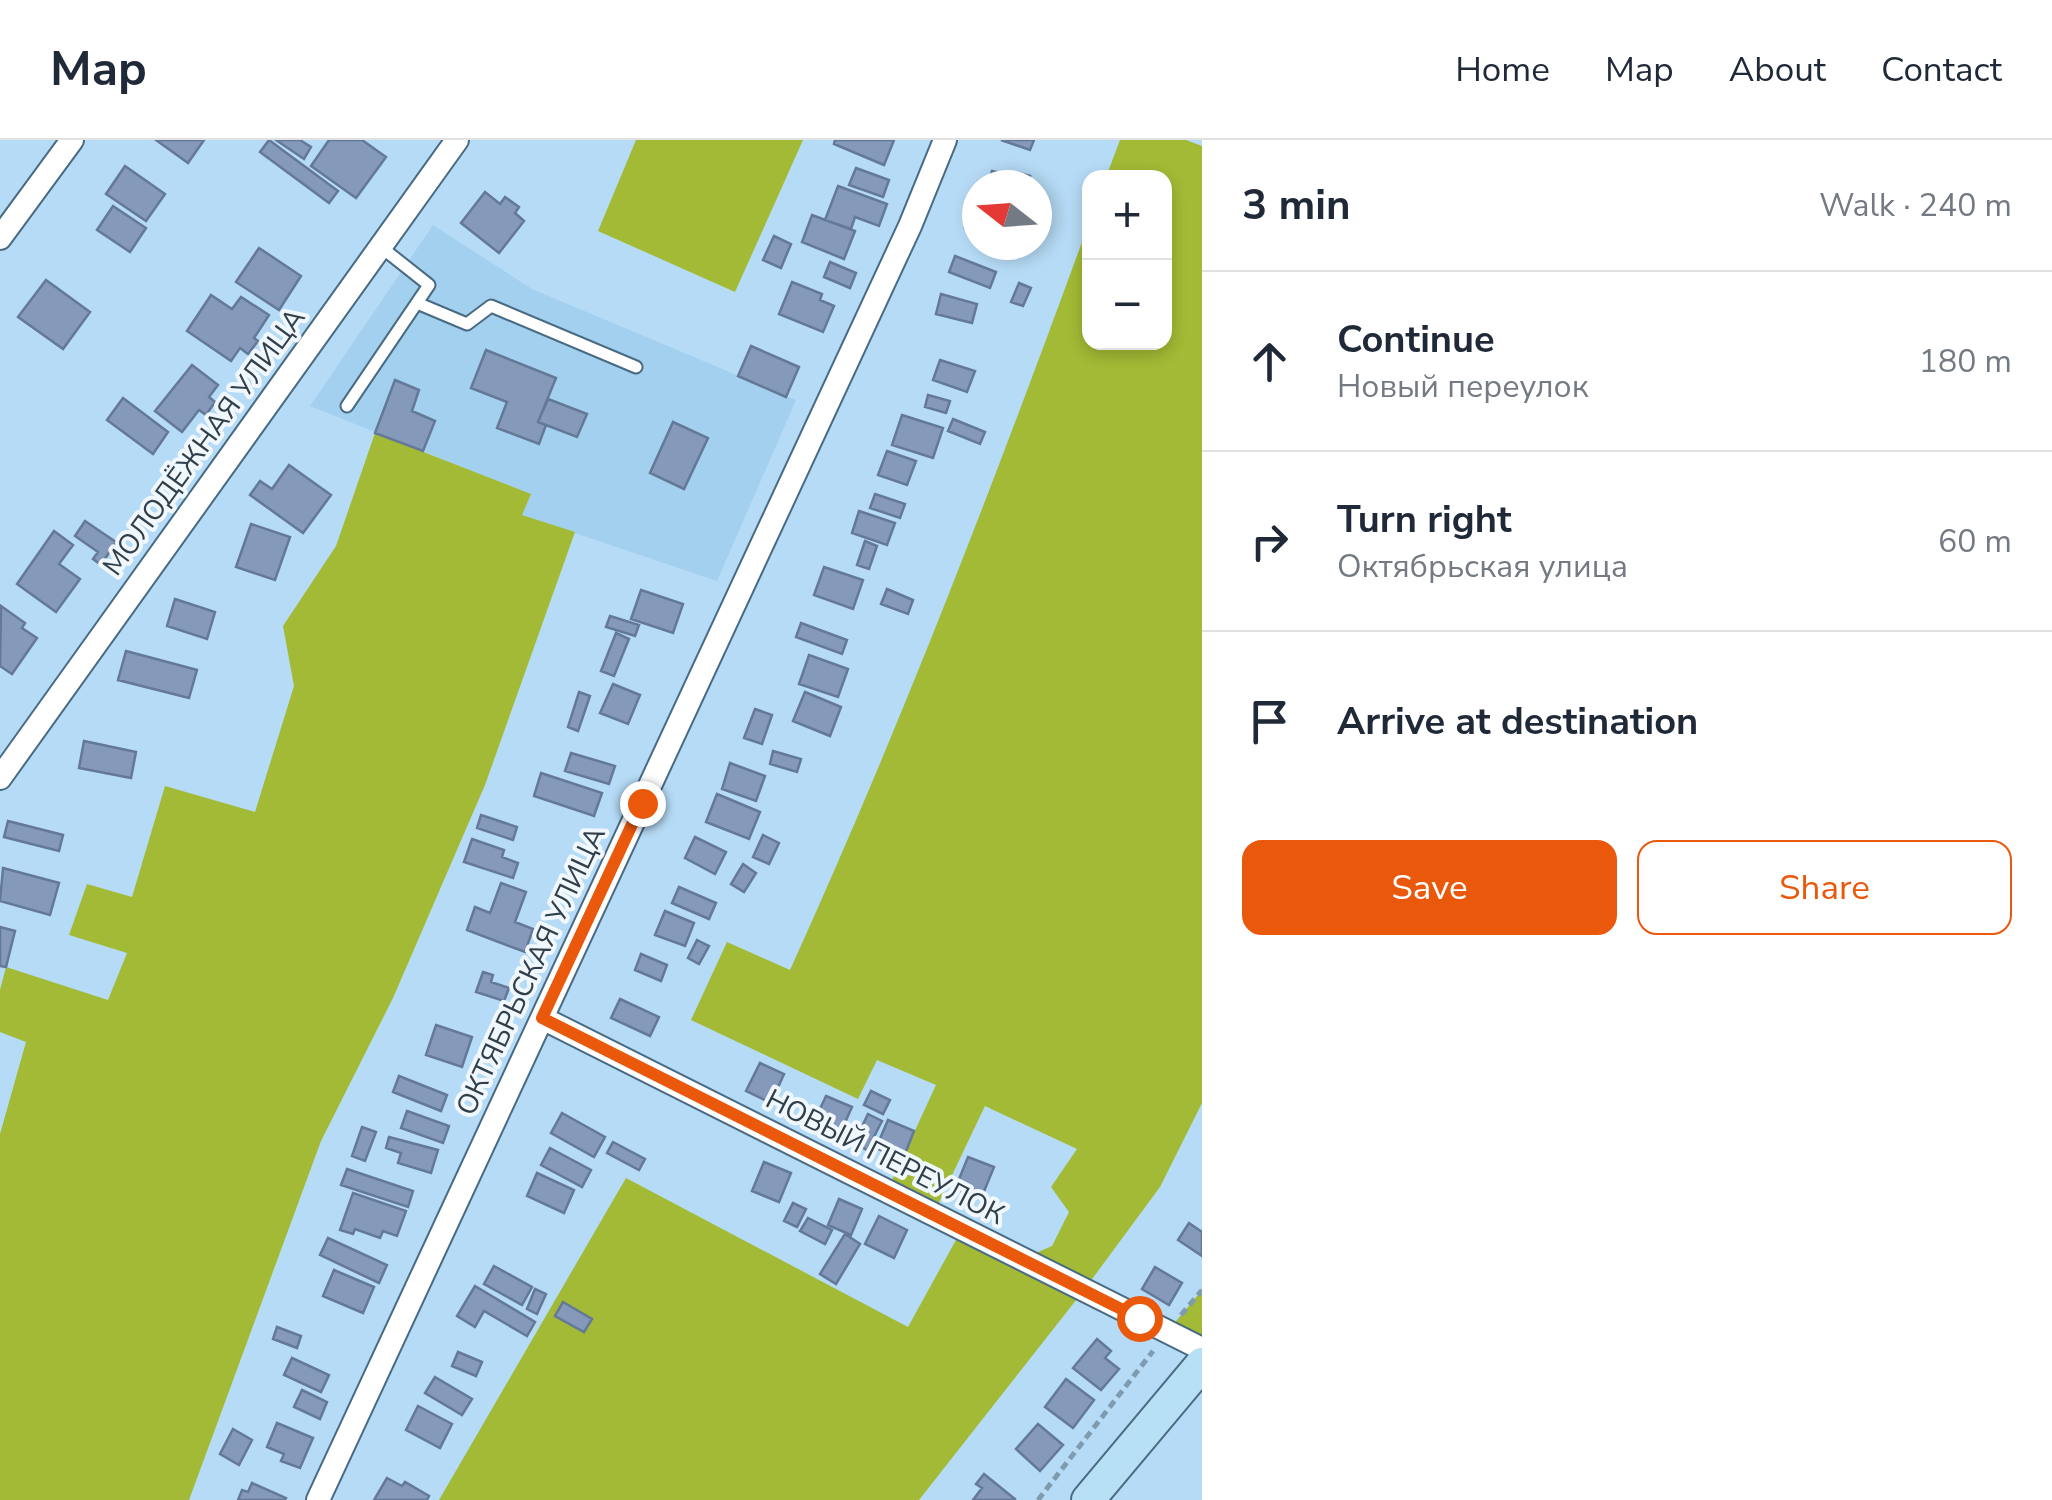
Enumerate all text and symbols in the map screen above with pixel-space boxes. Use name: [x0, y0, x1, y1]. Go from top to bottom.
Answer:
text: Map: [50, 36, 147, 102]
text: Home: [1455, 46, 1550, 93]
text: Map: [1605, 46, 1674, 93]
text: About: [1729, 46, 1826, 93]
text: Contact: [1881, 46, 2002, 93]
north arrow: [962, 170, 1052, 260]
map controls: [1082, 170, 1172, 350]
button: +: [1082, 170, 1172, 260]
text: 3 min: [1242, 177, 1351, 234]
text: Walk · 240 m: [1819, 184, 2012, 227]
button: −: [1082, 260, 1172, 350]
street label: МОЛОДЁЖНАЯ УЛИЦА: [94, 301, 314, 583]
text: Continue: [1337, 314, 1495, 365]
icon: ahead: [1242, 334, 1297, 389]
text: 180 m: [1919, 340, 2012, 383]
text: Новый переулок: [1337, 365, 1589, 408]
text: Turn right: [1337, 494, 1512, 545]
icon: right: [1242, 514, 1297, 569]
text: 60 m: [1938, 520, 2012, 563]
text: Октябрьская улица: [1337, 545, 1628, 588]
icon: arrive: [1242, 694, 1297, 749]
text: Arrive at destination: [1337, 696, 1698, 747]
route end: [620, 781, 666, 827]
street label: ОКТЯБРЬСКАЯ УЛИЦА: [447, 820, 615, 1122]
button: Save: [1242, 840, 1617, 935]
button: Share: [1637, 840, 2012, 935]
street label: НОВЫЙ ПЕРЕУЛОК: [759, 1080, 1011, 1234]
route start: [1117, 1296, 1163, 1342]

